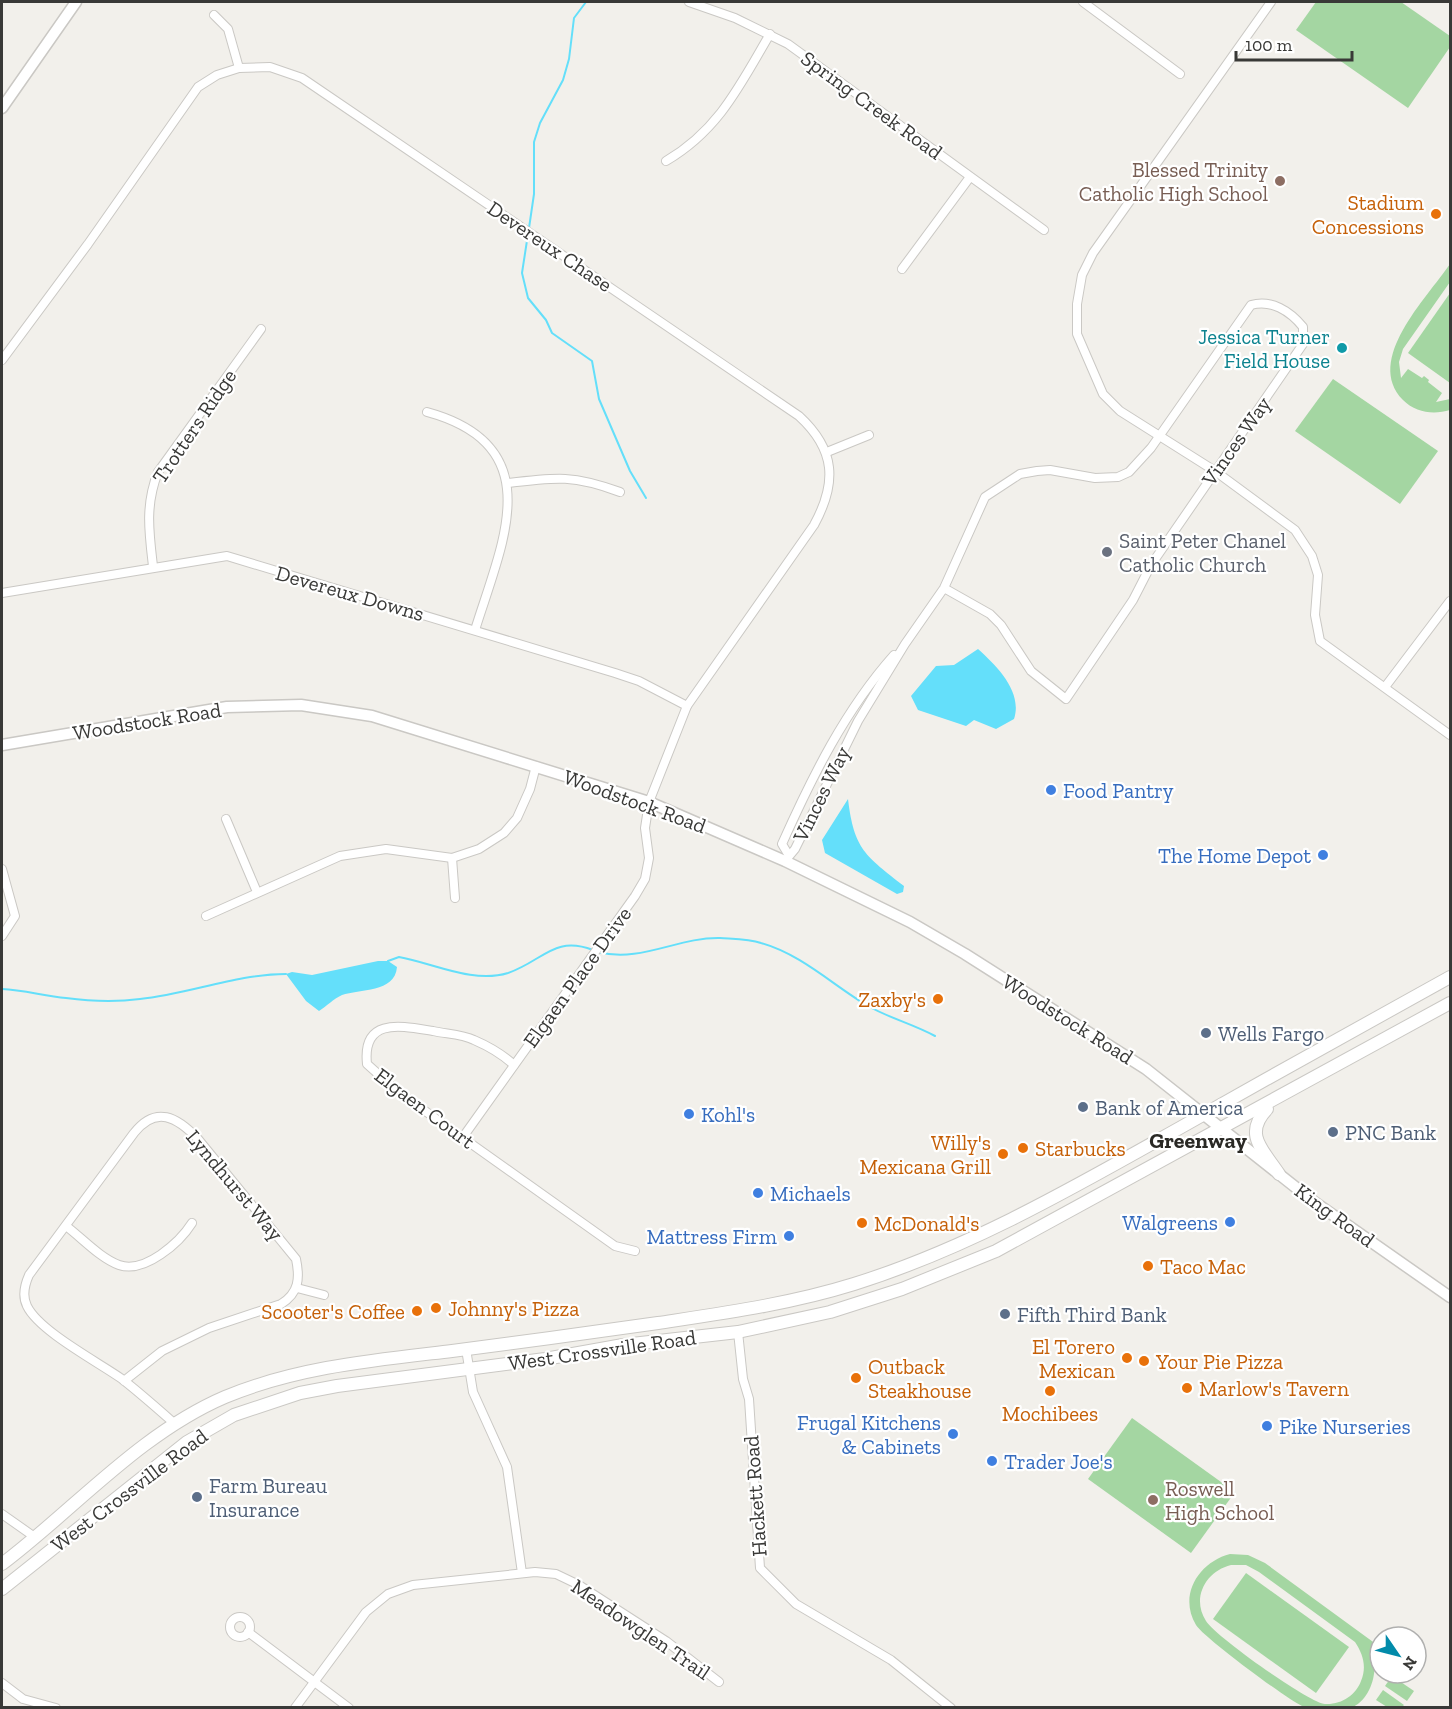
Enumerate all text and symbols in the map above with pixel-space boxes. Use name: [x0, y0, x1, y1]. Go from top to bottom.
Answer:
scale bar: [1236, 24, 1352, 62]
text: 100 m: [1245, 34, 1293, 56]
street label: Spring Creek Road: [796, 45, 948, 165]
place label: Blessed Trinity Catholic High School: [1079, 157, 1268, 206]
marker: Blessed Trinity Catholic High School: [1273, 174, 1287, 188]
place label: Stadium Concessions: [1312, 190, 1424, 239]
street label: Devereux Chase: [483, 195, 617, 297]
marker: Stadium Concessions: [1429, 207, 1443, 221]
place label: Jessica Turner Field House: [1198, 324, 1330, 373]
marker: Jessica Turner Field House: [1335, 341, 1349, 355]
street label: Trotters Ridge: [147, 364, 241, 488]
street label: Vinces Way: [1196, 391, 1276, 491]
place label: Saint Peter Chanel Catholic Church: [1119, 528, 1287, 577]
marker: Saint Peter Chanel Catholic Church: [1100, 545, 1114, 559]
street label: Devereux Downs: [273, 560, 427, 626]
street label: Woodstock Road: [71, 697, 224, 745]
street label: Vinces Way: [787, 742, 855, 847]
street label: Woodstock Road: [560, 764, 710, 839]
place label: Food Pantry: [1063, 778, 1174, 803]
marker: Food Pantry: [1044, 783, 1058, 797]
place label: The Home Depot: [1158, 843, 1311, 868]
marker: The Home Depot: [1316, 848, 1330, 862]
street label: Elgaen Place Drive: [518, 902, 637, 1052]
street label: Woodstock Road: [998, 969, 1139, 1070]
place label: Zaxby's: [858, 987, 926, 1012]
marker: Zaxby's: [931, 992, 945, 1006]
place label: Wells Fargo: [1218, 1021, 1324, 1046]
marker: Wells Fargo: [1199, 1026, 1213, 1040]
street label: Elgaen Court: [370, 1062, 480, 1154]
place label: Bank of America: [1095, 1095, 1243, 1120]
marker: Bank of America: [1076, 1100, 1090, 1114]
place label: Kohl's: [701, 1102, 755, 1127]
marker: Kohl's: [682, 1107, 696, 1121]
place label: PNC Bank: [1345, 1120, 1436, 1145]
street label: Lyndhurst Way: [181, 1124, 289, 1246]
marker: PNC Bank: [1326, 1125, 1340, 1139]
district label: Greenway: [1149, 1127, 1247, 1154]
place label: Willy's Mexicana Grill: [859, 1130, 991, 1179]
place label: Starbucks: [1035, 1136, 1126, 1161]
marker: Starbucks: [1016, 1141, 1030, 1155]
marker: Willy's Mexicana Grill: [996, 1147, 1010, 1161]
street label: King Road: [1290, 1178, 1380, 1253]
place label: Michaels: [770, 1181, 851, 1206]
marker: Michaels: [751, 1186, 765, 1200]
place label: Walgreens: [1122, 1210, 1218, 1235]
place label: McDonald's: [874, 1211, 979, 1236]
marker: Walgreens: [1223, 1215, 1237, 1229]
marker: McDonald's: [855, 1216, 869, 1230]
place label: Mattress Firm: [647, 1224, 777, 1249]
marker: Mattress Firm: [782, 1229, 796, 1243]
place label: Taco Mac: [1160, 1254, 1246, 1279]
marker: Taco Mac: [1141, 1259, 1155, 1273]
place label: Johnny's Pizza: [448, 1296, 579, 1321]
place label: Scooter's Coffee: [261, 1299, 405, 1324]
marker: Johnny's Pizza: [429, 1301, 443, 1315]
place label: Fifth Third Bank: [1017, 1302, 1167, 1327]
marker: Scooter's Coffee: [410, 1304, 424, 1318]
marker: Fifth Third Bank: [998, 1307, 1012, 1321]
street label: West Crossville Road: [507, 1324, 698, 1376]
place label: El Torero Mexican: [1032, 1334, 1115, 1383]
place label: Your Pie Pizza: [1155, 1349, 1283, 1374]
marker: El Torero Mexican: [1120, 1351, 1134, 1365]
place label: Outback Steakhouse: [868, 1354, 971, 1403]
marker: Your Pie Pizza: [1137, 1354, 1151, 1368]
marker: Outback Steakhouse: [849, 1371, 863, 1385]
place label: Marlow's Tavern: [1199, 1376, 1349, 1401]
marker: Marlow's Tavern: [1180, 1381, 1194, 1395]
marker: Mochibees: [1043, 1384, 1057, 1398]
place label: Mochibees: [1002, 1401, 1098, 1426]
place label: Frugal Kitchens & Cabinets: [797, 1410, 941, 1459]
place label: Pike Nurseries: [1279, 1414, 1411, 1439]
marker: Pike Nurseries: [1260, 1419, 1274, 1433]
street label: West Crossville Road: [46, 1423, 213, 1557]
marker: Frugal Kitchens & Cabinets: [946, 1427, 960, 1441]
street label: Hackett Road: [738, 1434, 772, 1557]
place label: Trader Joe's: [1004, 1449, 1113, 1474]
marker: Trader Joe's: [985, 1454, 999, 1468]
place label: Farm Bureau Insurance: [209, 1473, 328, 1522]
place label: Roswell High School: [1165, 1476, 1275, 1525]
marker: Farm Bureau Insurance: [190, 1490, 204, 1504]
marker: Roswell High School: [1146, 1493, 1160, 1507]
street label: Meadowglen Trail: [567, 1573, 716, 1685]
north arrow: [1368, 1625, 1428, 1685]
text: N: [1399, 1653, 1421, 1674]

